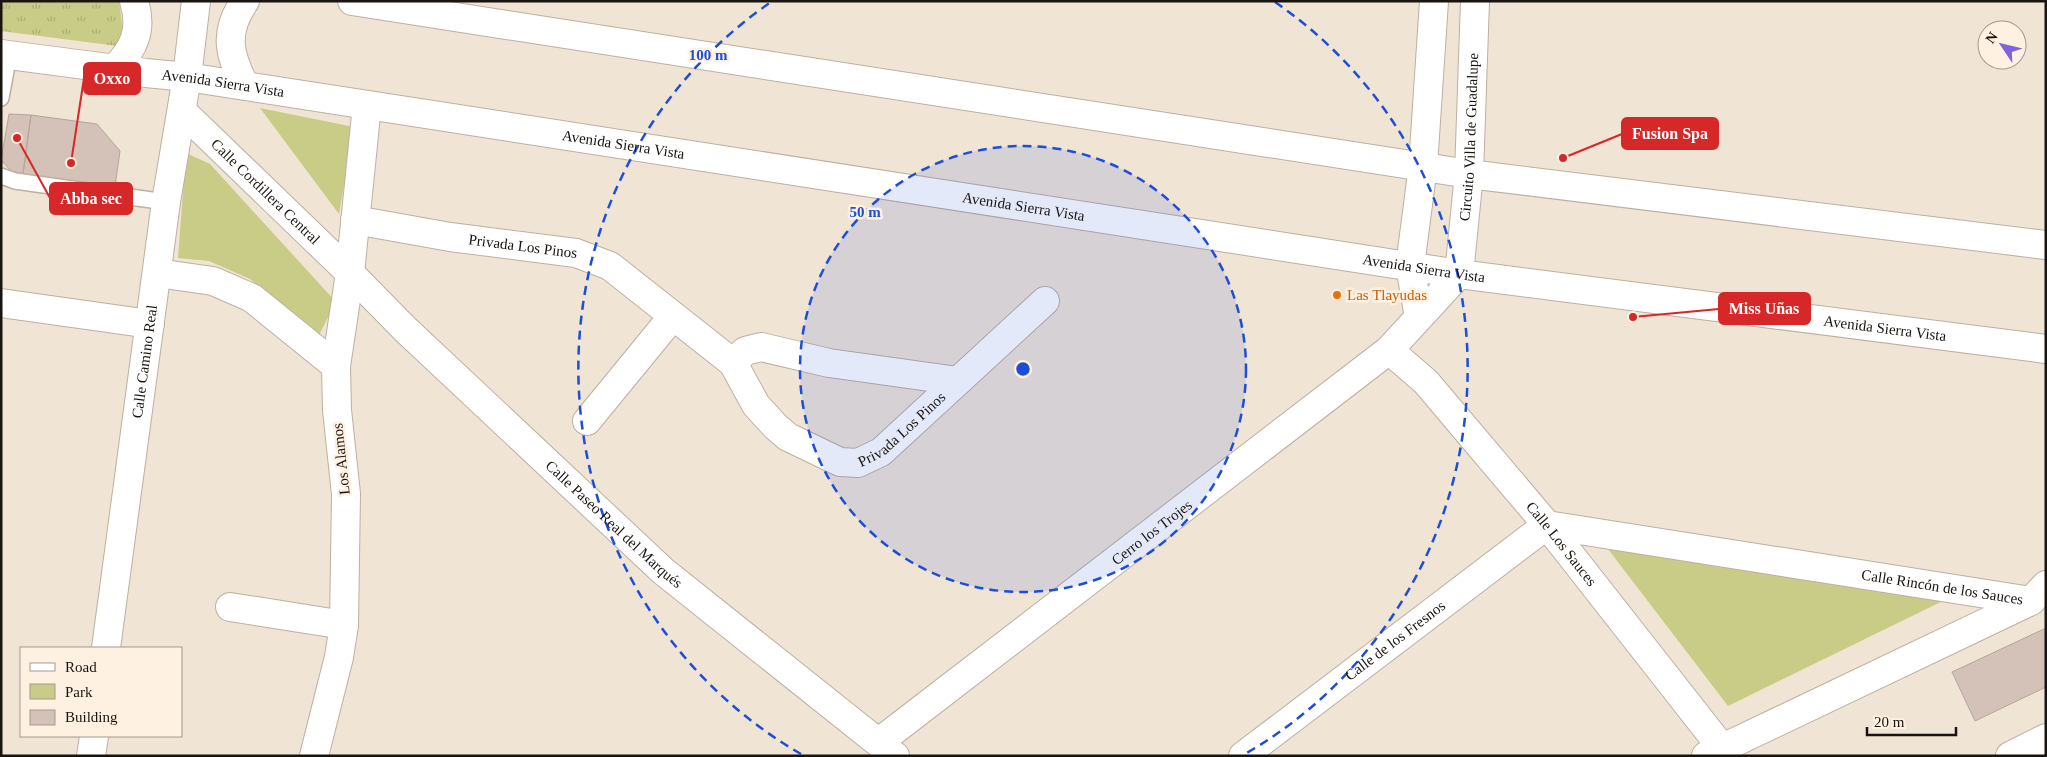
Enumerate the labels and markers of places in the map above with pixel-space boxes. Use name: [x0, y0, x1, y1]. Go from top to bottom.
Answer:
callout: Oxxo: [84, 63, 140, 94]
callout: Fusion Spa: [1622, 118, 1718, 149]
callout: Abba sec: [50, 183, 132, 214]
place label: Las Tlayudas: [1347, 287, 1427, 303]
marker: Las Tlayudas: [1331, 289, 1343, 301]
callout: Miss Uñas: [1719, 293, 1810, 324]
centre of rings: [1014, 360, 1032, 378]

